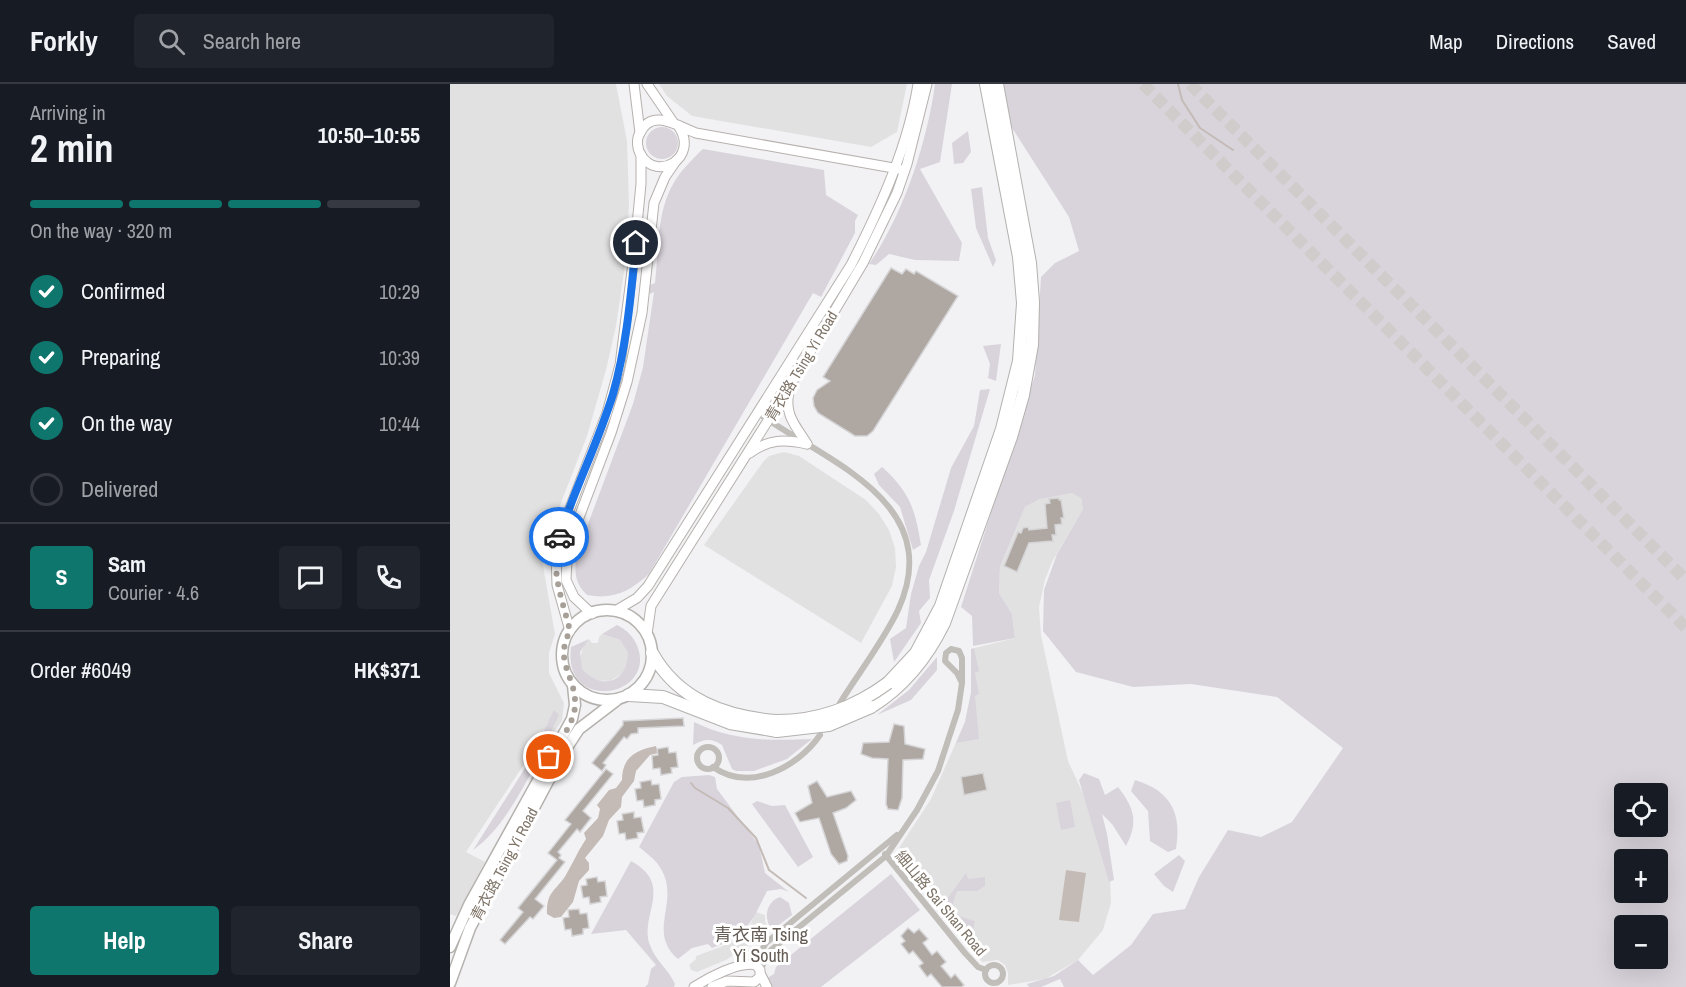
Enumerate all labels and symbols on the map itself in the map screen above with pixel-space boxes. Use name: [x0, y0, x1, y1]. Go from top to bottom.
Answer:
pin: [610, 217, 661, 268]
street label: 青衣路 Tsing Yi Road: [760, 307, 842, 425]
courier: [529, 507, 589, 567]
pin: [523, 731, 574, 782]
street label: 青衣路 Tsing Yi Road: [465, 804, 543, 924]
street label: 細山路 Sai Shan Road: [891, 846, 991, 960]
district label: 青衣南 Tsing Yi South: [714, 922, 809, 968]

